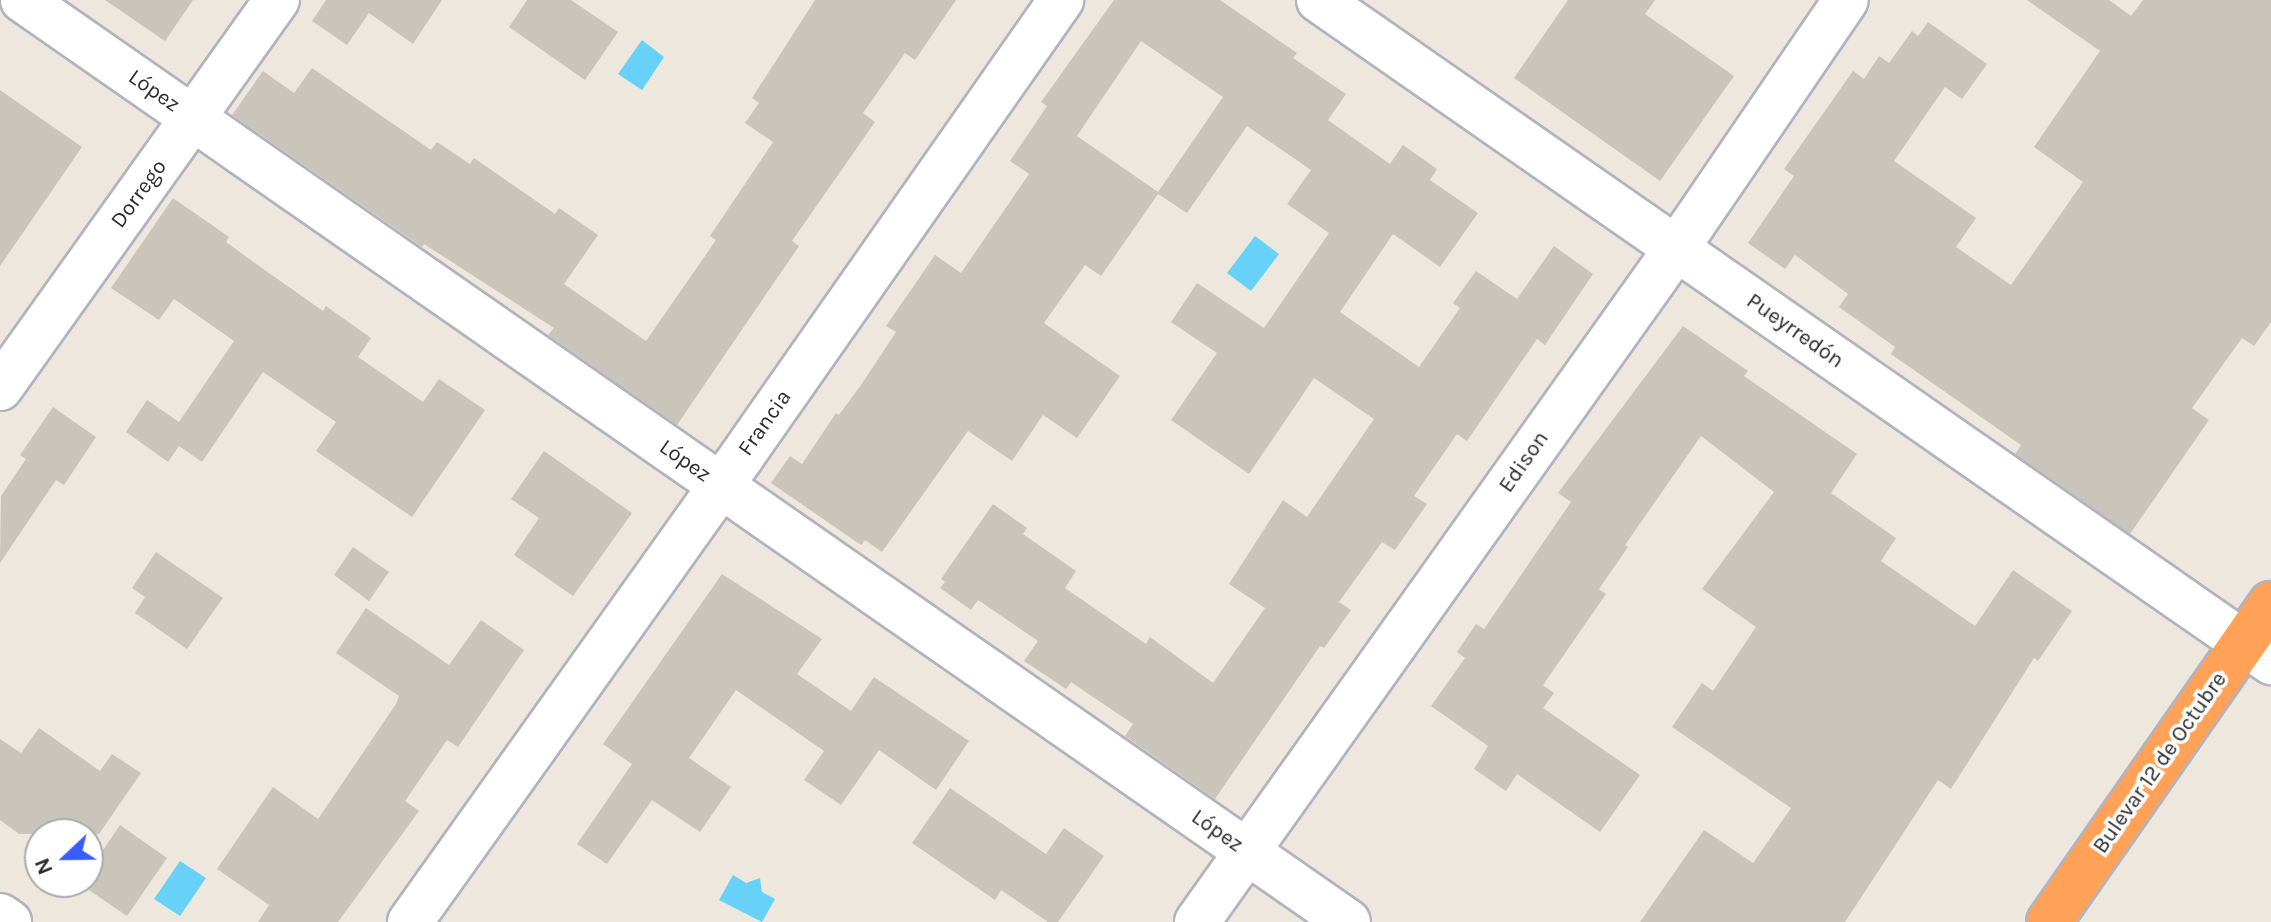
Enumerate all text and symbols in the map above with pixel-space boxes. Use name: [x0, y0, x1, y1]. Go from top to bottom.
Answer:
street label: López: [123, 64, 185, 118]
street label: Dorrego: [105, 155, 173, 233]
street label: Pueyrredón: [1741, 288, 1849, 374]
street label: Francia: [733, 385, 797, 461]
street label: Edison: [1493, 426, 1555, 498]
street label: López: [654, 434, 716, 488]
street label: Bulevar 12 de Octubre: [2088, 667, 2232, 859]
street label: López: [1186, 804, 1248, 858]
north arrow: [24, 818, 104, 898]
text: N: [29, 854, 59, 878]

